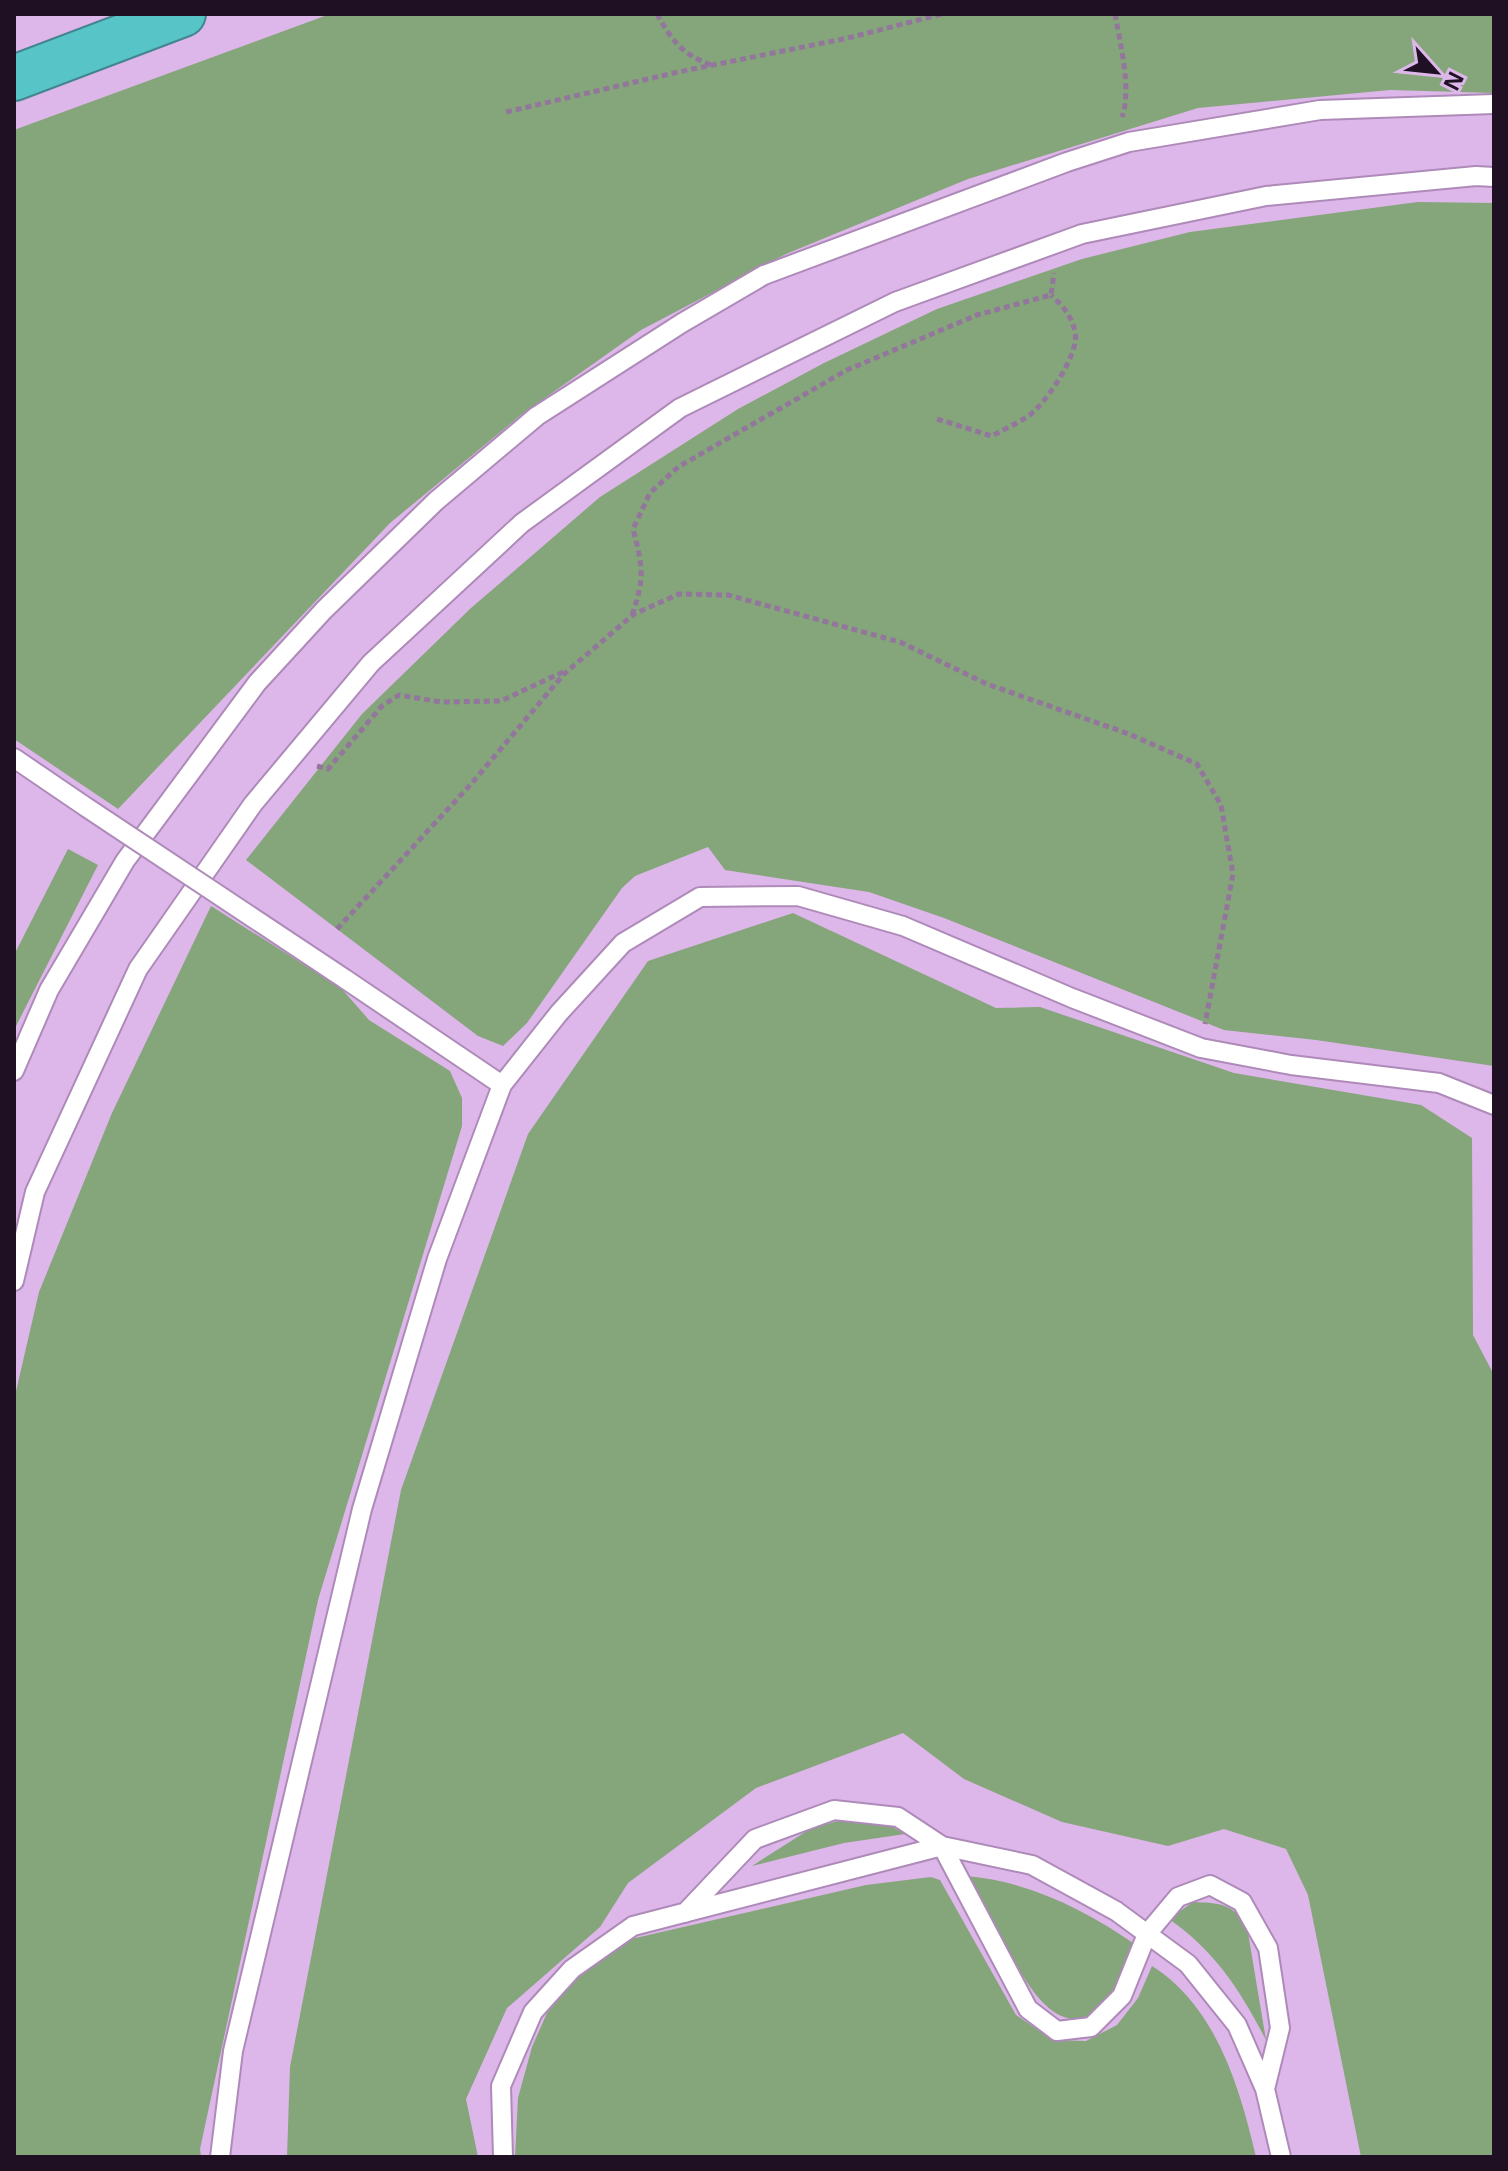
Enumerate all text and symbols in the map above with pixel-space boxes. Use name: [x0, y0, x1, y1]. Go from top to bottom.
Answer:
north arrow: [1396, 32, 1476, 112]
text: N: [1437, 67, 1472, 96]

